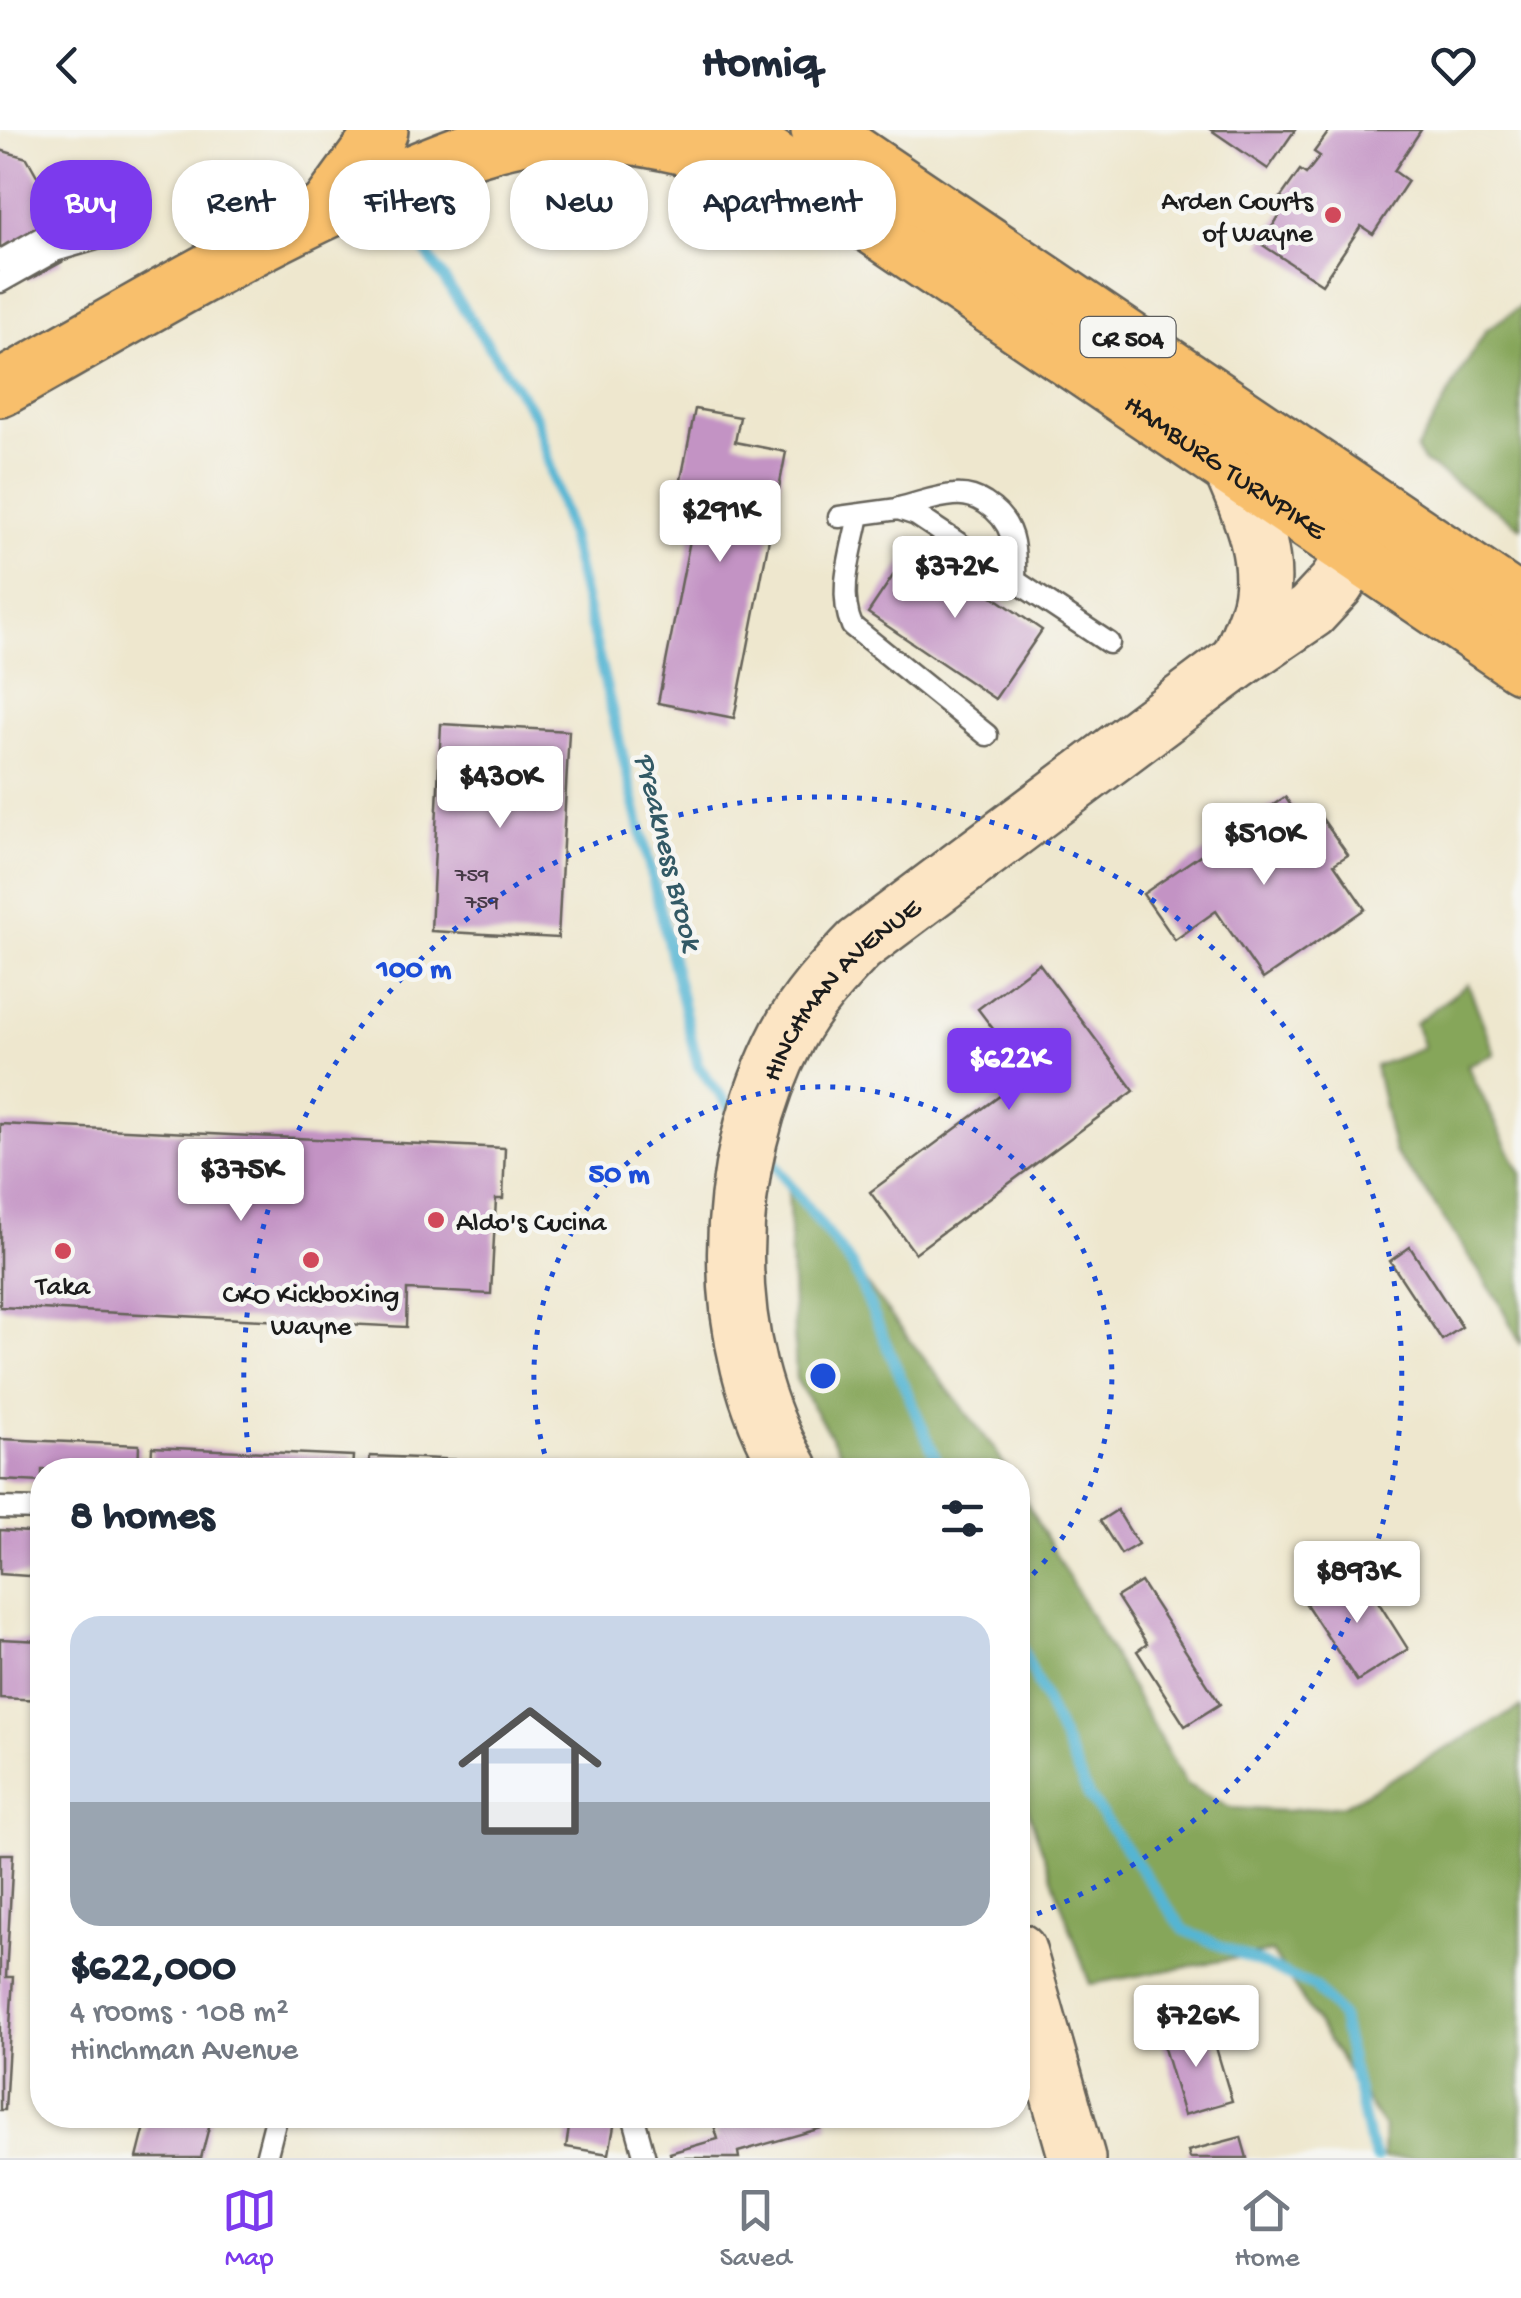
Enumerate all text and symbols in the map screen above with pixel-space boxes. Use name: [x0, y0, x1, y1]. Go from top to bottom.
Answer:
icon: back: [40, 38, 95, 93]
icon: heart: [1426, 38, 1481, 93]
text: Homiq: [702, 39, 819, 92]
chip: Buy: [30, 160, 152, 250]
chip: Rent: [172, 160, 309, 250]
chip: Filters: [329, 160, 490, 250]
chip: New: [510, 160, 648, 250]
chip: Apartment: [668, 160, 896, 250]
place label: Arden Courts of Wayne: [1161, 187, 1314, 252]
marker: Arden Courts of Wayne: [1322, 204, 1344, 226]
road number: CR 504: [1080, 317, 1176, 357]
street label: HAMBURG TURNPIKE: [1117, 389, 1332, 550]
pin: $291K: [650, 480, 790, 565]
text: $291K: [682, 493, 758, 531]
pin: $372K: [885, 536, 1025, 621]
text: $372K: [915, 549, 995, 587]
pin: $430K: [430, 746, 570, 831]
water label: Preakness Brook: [624, 750, 708, 957]
text: $430K: [459, 759, 541, 797]
pin: $510K: [1194, 803, 1334, 888]
text: $510K: [1224, 816, 1304, 854]
house number: 759: [454, 864, 489, 890]
house number: 759: [464, 891, 499, 917]
street label: HINCHMAN AVENUE: [757, 892, 930, 1087]
text: 100 m: [376, 954, 452, 989]
pin: $622K: [939, 1028, 1079, 1113]
text: $622K: [969, 1041, 1049, 1079]
pin: $375K: [171, 1139, 311, 1224]
text: $375K: [200, 1152, 282, 1190]
text: 50 m: [588, 1159, 650, 1194]
place label: Aldo's Cucina: [456, 1208, 608, 1241]
marker: Aldo's Cucina: [425, 1209, 447, 1231]
marker: Taka: [52, 1240, 74, 1262]
marker: CKO Kickboxing Wayne: [300, 1249, 322, 1271]
place label: Taka: [34, 1272, 92, 1305]
place label: CKO Kickboxing Wayne: [223, 1280, 399, 1345]
centre of rings: [805, 1358, 841, 1394]
icon: filters: [935, 1491, 990, 1546]
text: 8 homes: [70, 1494, 214, 1543]
pin: $893K: [1287, 1541, 1427, 1626]
text: $893K: [1316, 1554, 1398, 1592]
icon: home: [440, 1681, 620, 1861]
text: $622,000: [70, 1946, 236, 1995]
pin: $726K: [1126, 1985, 1266, 2070]
text: 4 rooms · 108 m²: [70, 1995, 289, 2033]
text: $726K: [1156, 1998, 1236, 2036]
text: Hinchman Avenue: [70, 2033, 298, 2071]
tab: Map: [222, 2183, 277, 2276]
tab: Saved: [720, 2183, 791, 2276]
tab: Home: [1235, 2183, 1299, 2276]

